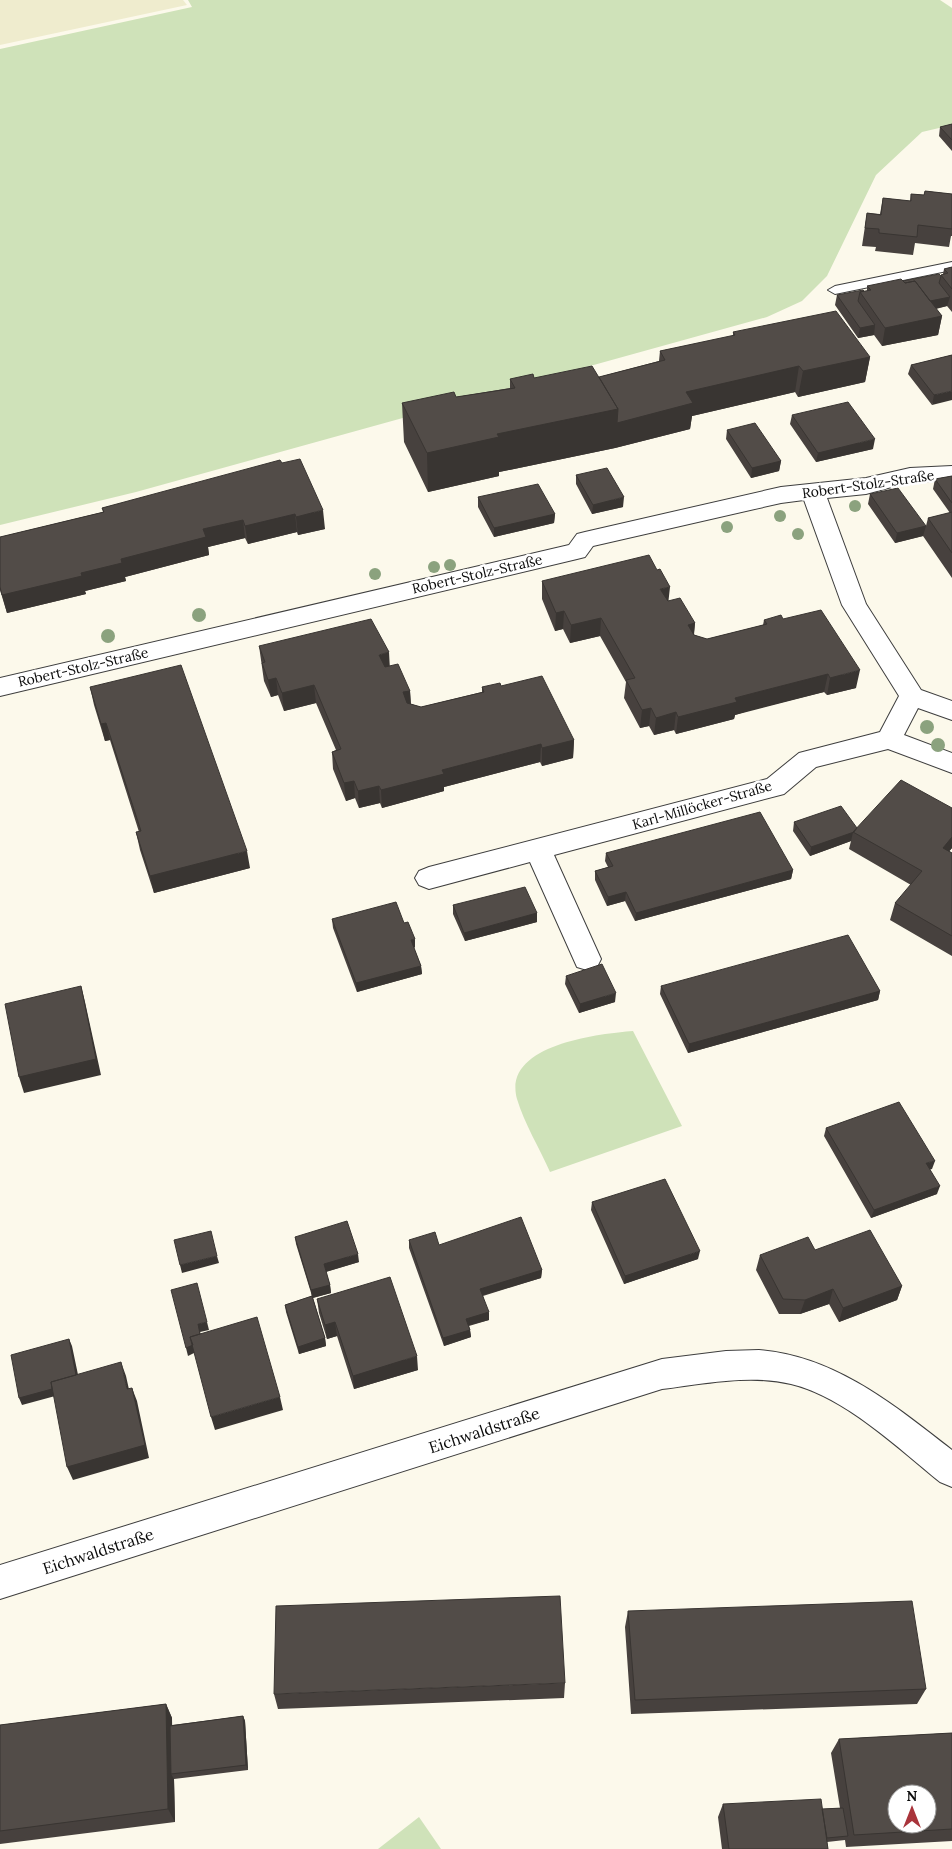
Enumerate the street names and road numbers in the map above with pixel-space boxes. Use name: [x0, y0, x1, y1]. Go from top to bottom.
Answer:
street label: Robert-Stolz-Straße: [801, 466, 936, 502]
street label: Robert-Stolz-Straße: [410, 550, 544, 598]
street label: Robert-Stolz-Straße: [16, 643, 150, 691]
street label: Karl-Millöcker-Straße: [630, 776, 774, 834]
street label: Eichwaldstraße: [426, 1403, 542, 1457]
street label: Eichwaldstraße: [40, 1524, 156, 1578]

